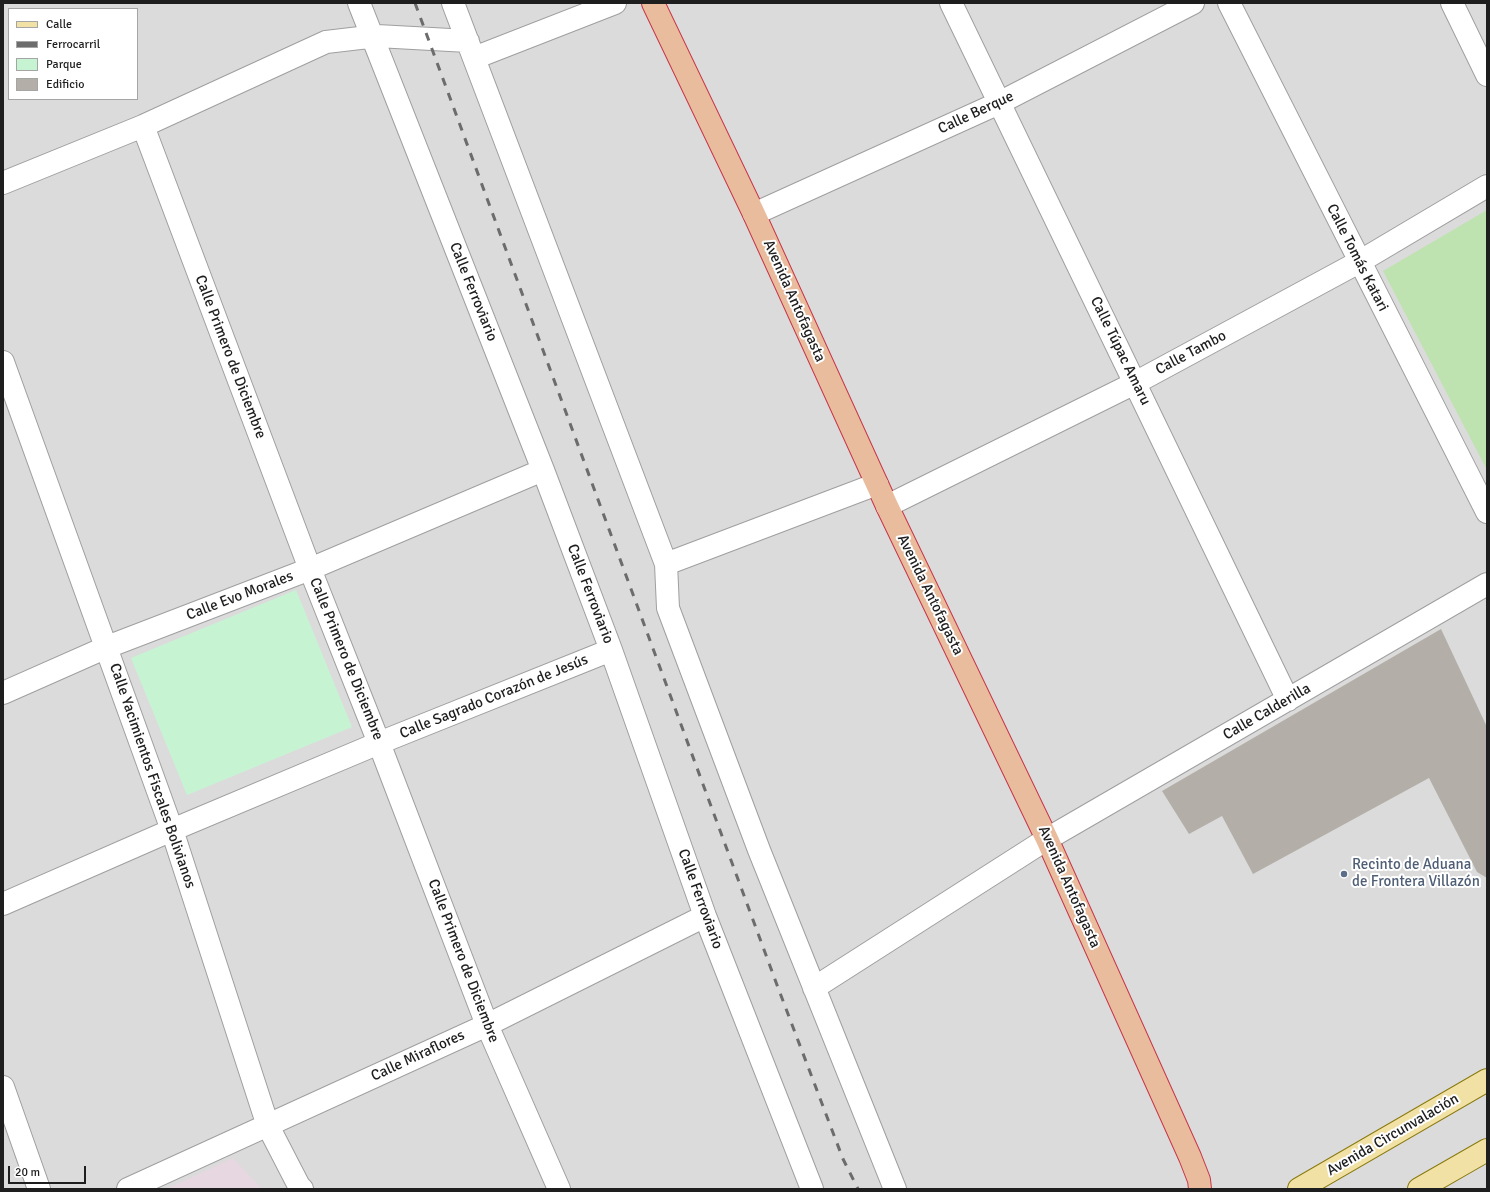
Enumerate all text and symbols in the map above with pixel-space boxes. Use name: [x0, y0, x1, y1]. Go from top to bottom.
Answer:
legend: [8, 8, 138, 100]
text: Calle: [46, 17, 72, 32]
text: Ferrocarril: [46, 37, 100, 52]
text: Parque: [46, 57, 82, 72]
text: Edificio: [46, 77, 84, 92]
street label: Calle Berque: [935, 88, 1017, 138]
street label: Calle Tomás Katari: [1322, 201, 1392, 315]
street label: Avenida Antofagasta: [759, 237, 829, 365]
street label: Calle Ferroviario: [445, 240, 501, 344]
street label: Calle Primero de Diciembre: [190, 273, 270, 441]
street label: Calle Túpac Amaru: [1086, 294, 1154, 408]
street label: Calle Tambo: [1153, 327, 1229, 379]
street label: Avenida Antofagasta: [893, 532, 967, 658]
street label: Calle Ferroviario: [563, 542, 617, 646]
street label: Calle Evo Morales: [184, 567, 296, 625]
street label: Calle Primero de Diciembre: [305, 575, 387, 743]
street label: Calle Sagrado Corazón de Jesús: [397, 651, 591, 743]
street label: Calle Yacimientos Fiscales Bolivianos: [105, 661, 199, 891]
street label: Calle Calderilla: [1220, 680, 1314, 744]
street label: Avenida Antofagasta: [1034, 823, 1104, 951]
street label: Calle Ferroviario: [674, 847, 726, 951]
place label: Recinto de Aduana de Frontera Villazón: [1352, 856, 1480, 891]
marker: Recinto de Aduana de Frontera Villazón: [1339, 869, 1349, 879]
street label: Calle Primero de Diciembre: [423, 877, 503, 1045]
street label: Calle Miraflores: [368, 1026, 468, 1086]
street label: Avenida Circunvalación: [1324, 1090, 1462, 1180]
scale bar: [10, 1158, 88, 1184]
text: 20 m: [15, 1165, 40, 1180]

